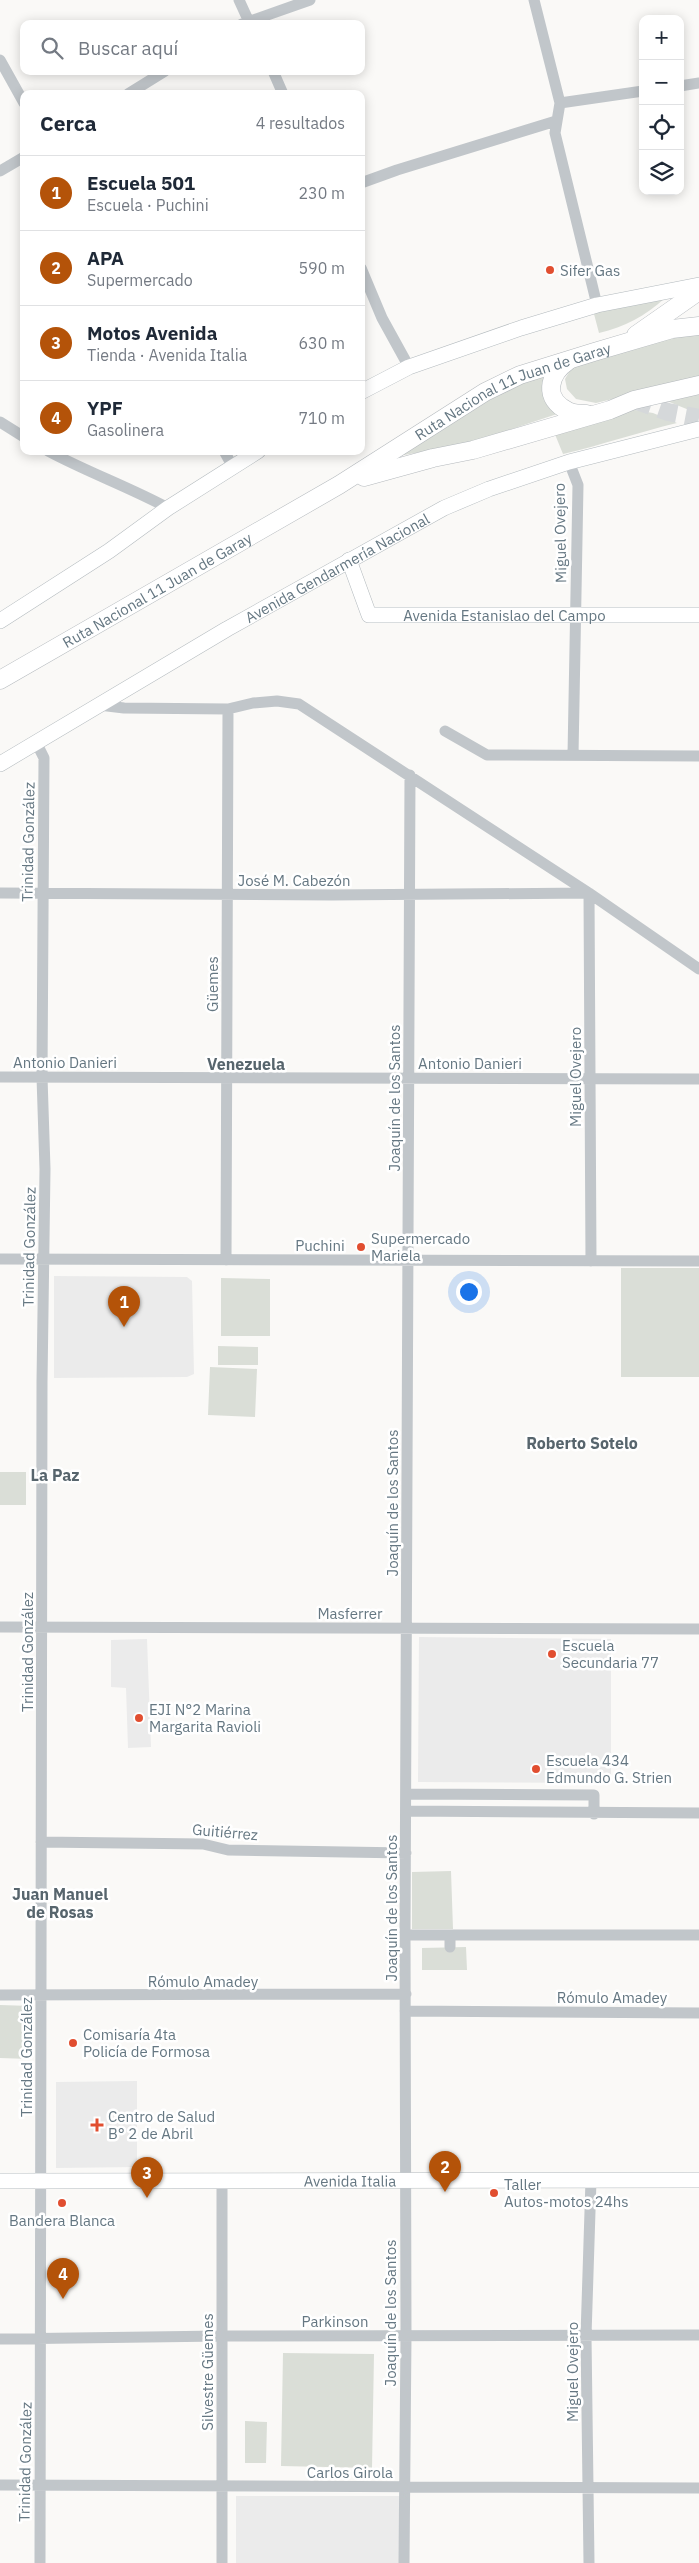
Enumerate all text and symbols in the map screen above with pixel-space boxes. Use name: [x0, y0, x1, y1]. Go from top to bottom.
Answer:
map controls: [639, 15, 684, 195]
button: +: [639, 15, 684, 60]
search box: [20, 20, 365, 75]
icon: search: [38, 34, 66, 62]
text: Buscar aquí: [78, 36, 178, 60]
button: −: [639, 60, 684, 105]
button: locate: [639, 105, 684, 150]
text: Cerca: [40, 109, 97, 137]
text: 4 resultados: [256, 113, 345, 133]
button: layers: [639, 150, 684, 195]
text: Escuela 501: [87, 171, 195, 195]
text: 1: [51, 183, 61, 203]
text: 230 m: [298, 183, 345, 203]
text: Escuela · Puchini: [87, 195, 209, 215]
text: APA: [87, 246, 124, 270]
text: 2: [51, 258, 61, 278]
text: 590 m: [298, 258, 345, 278]
place label: Sifer Gas: [560, 261, 620, 280]
marker: Sifer Gas: [544, 264, 556, 276]
text: Supermercado: [87, 270, 193, 290]
text: Motos Avenida: [87, 321, 217, 345]
text: 3: [51, 333, 61, 353]
text: 630 m: [298, 333, 345, 353]
street label: Ruta Nacional 11 Juan de Garay: [411, 338, 613, 444]
text: Tienda · Avenida Italia: [87, 345, 247, 365]
text: YPF: [87, 396, 123, 420]
text: 4: [51, 408, 61, 428]
text: 710 m: [298, 408, 345, 428]
text: Gasolinera: [87, 420, 164, 440]
street label: Miguel Ovejero: [550, 483, 570, 583]
street label: Avenida Gendarmería Nacional: [241, 509, 432, 627]
street label: Ruta Nacional 11 Juan de Garay: [59, 528, 255, 652]
street label: Avenida Estanislao del Campo: [403, 606, 606, 625]
street label: Trinidad González: [17, 782, 39, 902]
street label: José M. Cabezón: [238, 871, 350, 890]
street label: Güemes: [203, 956, 222, 1012]
street label: Joaquín de los Santos: [385, 1024, 404, 1172]
street label: Miguel Ovejero: [566, 1027, 585, 1127]
street label: Antonio Danieri: [13, 1053, 117, 1072]
district label: Venezuela: [207, 1054, 285, 1074]
street label: Antonio Danieri: [418, 1054, 522, 1073]
street label: Trinidad González: [18, 1187, 40, 1307]
place label: Supermercado Mariela: [371, 1229, 470, 1265]
street label: Puchini: [295, 1236, 345, 1255]
marker: Supermercado Mariela: [355, 1241, 367, 1253]
your location: [456, 1279, 482, 1305]
pin: 1: [108, 1286, 140, 1327]
street label: Joaquín de los Santos: [383, 1429, 402, 1577]
district label: Roberto Sotelo: [526, 1433, 638, 1453]
district label: La Paz: [30, 1465, 80, 1485]
street label: Trinidad González: [18, 1592, 37, 1712]
street label: Masferrer: [317, 1604, 383, 1623]
place label: Escuela Secundaria 77: [562, 1636, 659, 1672]
marker: Escuela Secundaria 77: [546, 1648, 558, 1660]
place label: EJI N°2 Marina Margarita Ravioli: [149, 1700, 261, 1736]
marker: EJI N°2 Marina Margarita Ravioli: [133, 1712, 145, 1724]
place label: Escuela 434 Edmundo G. Strien: [546, 1751, 672, 1787]
marker: Escuela 434 Edmundo G. Strien: [530, 1763, 542, 1775]
street label: Guitiérrez: [191, 1820, 259, 1844]
street label: Joaquín de los Santos: [382, 1834, 401, 1982]
district label: Juan Manuel de Rosas: [12, 1884, 108, 1922]
street label: Rómulo Amadey: [148, 1972, 259, 1991]
street label: Rómulo Amadey: [557, 1988, 668, 2007]
street label: Trinidad González: [17, 1997, 36, 2117]
place label: Comisaría 4ta Policía de Formosa: [83, 2025, 210, 2061]
marker: Comisaría 4ta Policía de Formosa: [67, 2037, 79, 2049]
place label: Centro de Salud B° 2 de Abril: [108, 2107, 215, 2143]
marker: Centro de Salud B° 2 de Abril: [90, 2118, 104, 2132]
pin: 2: [429, 2151, 461, 2192]
pin: 3: [131, 2157, 163, 2198]
street label: Avenida Italia: [304, 2171, 396, 2190]
place label: Taller Autos-motos 24hs: [504, 2175, 629, 2211]
marker: Taller Autos-motos 24hs: [488, 2187, 500, 2199]
marker: Bandera Blanca: [56, 2197, 68, 2209]
place label: Bandera Blanca: [9, 2211, 115, 2230]
street label: Joaquín de los Santos: [381, 2239, 400, 2387]
pin: 4: [47, 2258, 79, 2299]
street label: Parkinson: [302, 2312, 368, 2331]
street label: Silvestre Güemes: [198, 2313, 217, 2431]
street label: Miguel Ovejero: [563, 2322, 582, 2422]
street label: Trinidad González: [14, 2402, 36, 2522]
street label: Carlos Girola: [307, 2463, 393, 2482]

